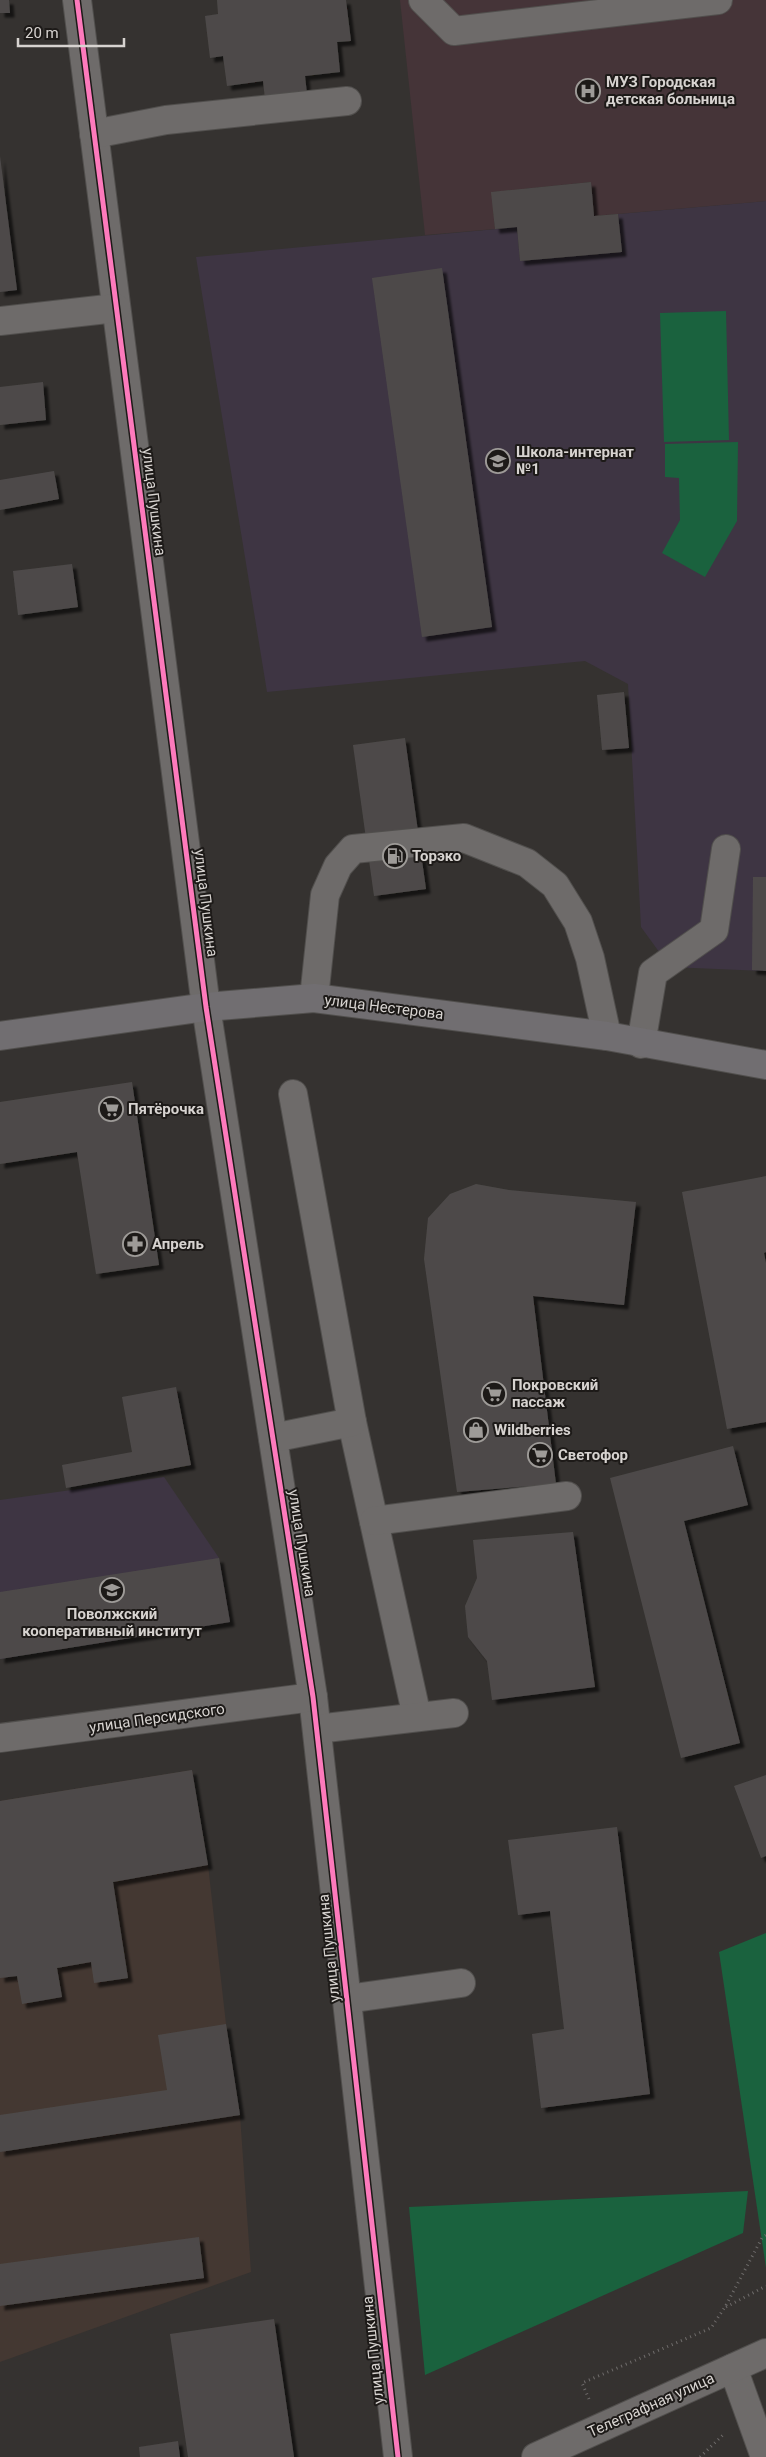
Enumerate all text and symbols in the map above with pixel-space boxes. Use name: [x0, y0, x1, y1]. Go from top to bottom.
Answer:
scale bar: [18, 15, 124, 47]
text: 20 m: [25, 24, 59, 42]
place label: МУЗ Городская детская больница: [606, 73, 735, 108]
hospital icon: МУЗ Городская детская больница: [575, 78, 601, 104]
place label: Школа-интернат №1: [516, 443, 634, 478]
street label: улица Пушкина: [138, 447, 170, 557]
school or university icon: Школа-интернат №1: [485, 448, 511, 474]
fuel station icon: Торэко: [382, 843, 408, 869]
place label: Торэко: [412, 847, 461, 865]
street label: улица Пушкина: [190, 848, 222, 958]
street label: улица Нестерова: [323, 991, 445, 1023]
supermarket icon: Пятёрочка: [98, 1096, 124, 1122]
place label: Пятёрочка: [128, 1100, 204, 1118]
pharmacy icon: Апрель: [122, 1231, 148, 1257]
place label: Апрель: [152, 1235, 204, 1253]
place label: Покровский пассаж: [512, 1376, 598, 1411]
supermarket icon: Покровский пассаж: [481, 1381, 507, 1407]
shop icon: Wildberries: [463, 1417, 489, 1443]
place label: Wildberries: [494, 1421, 571, 1439]
supermarket icon: Светофор: [527, 1442, 553, 1468]
place label: Светофор: [558, 1446, 628, 1464]
street label: улица Пушкина: [285, 1488, 319, 1598]
school or university icon: Поволжский кооперативный институт: [99, 1577, 125, 1603]
place label: Поволжский кооперативный институт: [22, 1605, 202, 1640]
street label: улица Персидского: [88, 1700, 226, 1736]
street label: улица Пушкина: [314, 1893, 344, 2003]
street label: улица Пушкина: [358, 2295, 388, 2405]
street label: Телеграфная улица: [585, 2369, 717, 2441]

